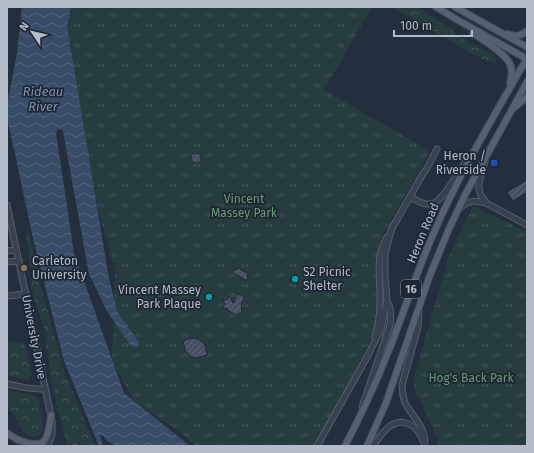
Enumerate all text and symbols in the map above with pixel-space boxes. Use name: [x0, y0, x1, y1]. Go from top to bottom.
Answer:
north arrow: [12, 12, 52, 52]
scale bar: [394, 12, 472, 38]
text: 100 m: [400, 19, 432, 33]
text: N: [17, 20, 32, 33]
water label: Rideau River: [23, 84, 63, 114]
place label: Heron / Riverside: [436, 149, 486, 177]
marker: Heron / Riverside: [489, 158, 499, 168]
park label: Vincent Massey Park: [211, 192, 278, 220]
street label: Heron Road: [404, 201, 442, 265]
place label: Carleton University: [32, 254, 86, 282]
marker: Carleton University: [19, 263, 29, 273]
place label: S2 Picnic Shelter: [303, 265, 351, 293]
marker: S2 Picnic Shelter: [290, 274, 300, 284]
road number: 16: [401, 280, 421, 298]
place label: Vincent Massey Park Plaque: [118, 283, 201, 311]
marker: Vincent Massey Park Plaque: [204, 292, 214, 302]
street label: University Drive: [19, 294, 49, 380]
park label: Hog's Back Park: [428, 371, 514, 385]

